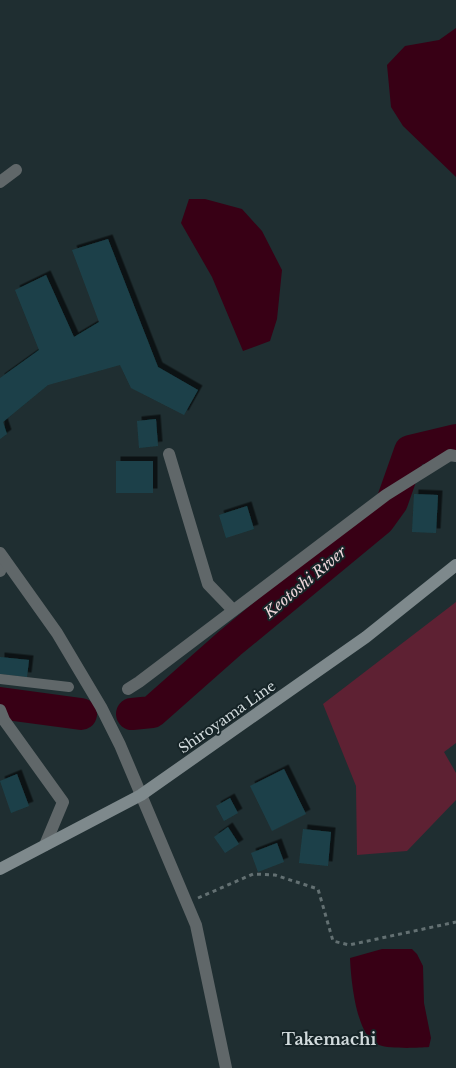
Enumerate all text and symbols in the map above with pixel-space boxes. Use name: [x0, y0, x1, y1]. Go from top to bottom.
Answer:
water label: Keotoshi River: [259, 541, 351, 623]
street label: Shiroyama Line: [175, 677, 279, 757]
district label: Takemachi: [282, 1029, 377, 1049]

